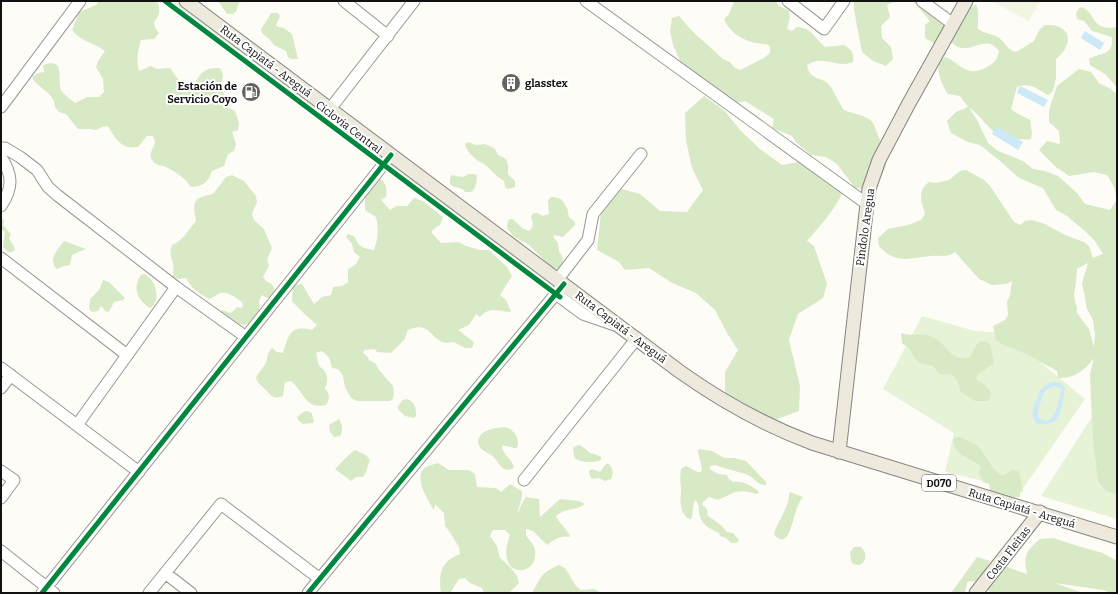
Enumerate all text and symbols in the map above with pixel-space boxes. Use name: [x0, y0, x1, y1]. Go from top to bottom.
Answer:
street label: Ruta Capiatá - Areguá: [217, 23, 314, 100]
building icon: glasstex: [500, 72, 522, 94]
place label: glasstex: [525, 77, 569, 90]
place label: Estación de Servicio Coyo: [167, 80, 237, 106]
fuel station icon: Estación de Servicio Coyo: [240, 81, 262, 103]
street label: Ciclovia Central: [313, 98, 384, 156]
street label: Pindolo Aregua: [854, 187, 877, 267]
street label: Ruta Capiatá - Areguá: [572, 289, 669, 366]
road number: D070: [922, 475, 956, 491]
street label: Ruta Capiatá - Areguá: [967, 486, 1077, 531]
street label: Costa Fleitas: [984, 524, 1033, 583]

